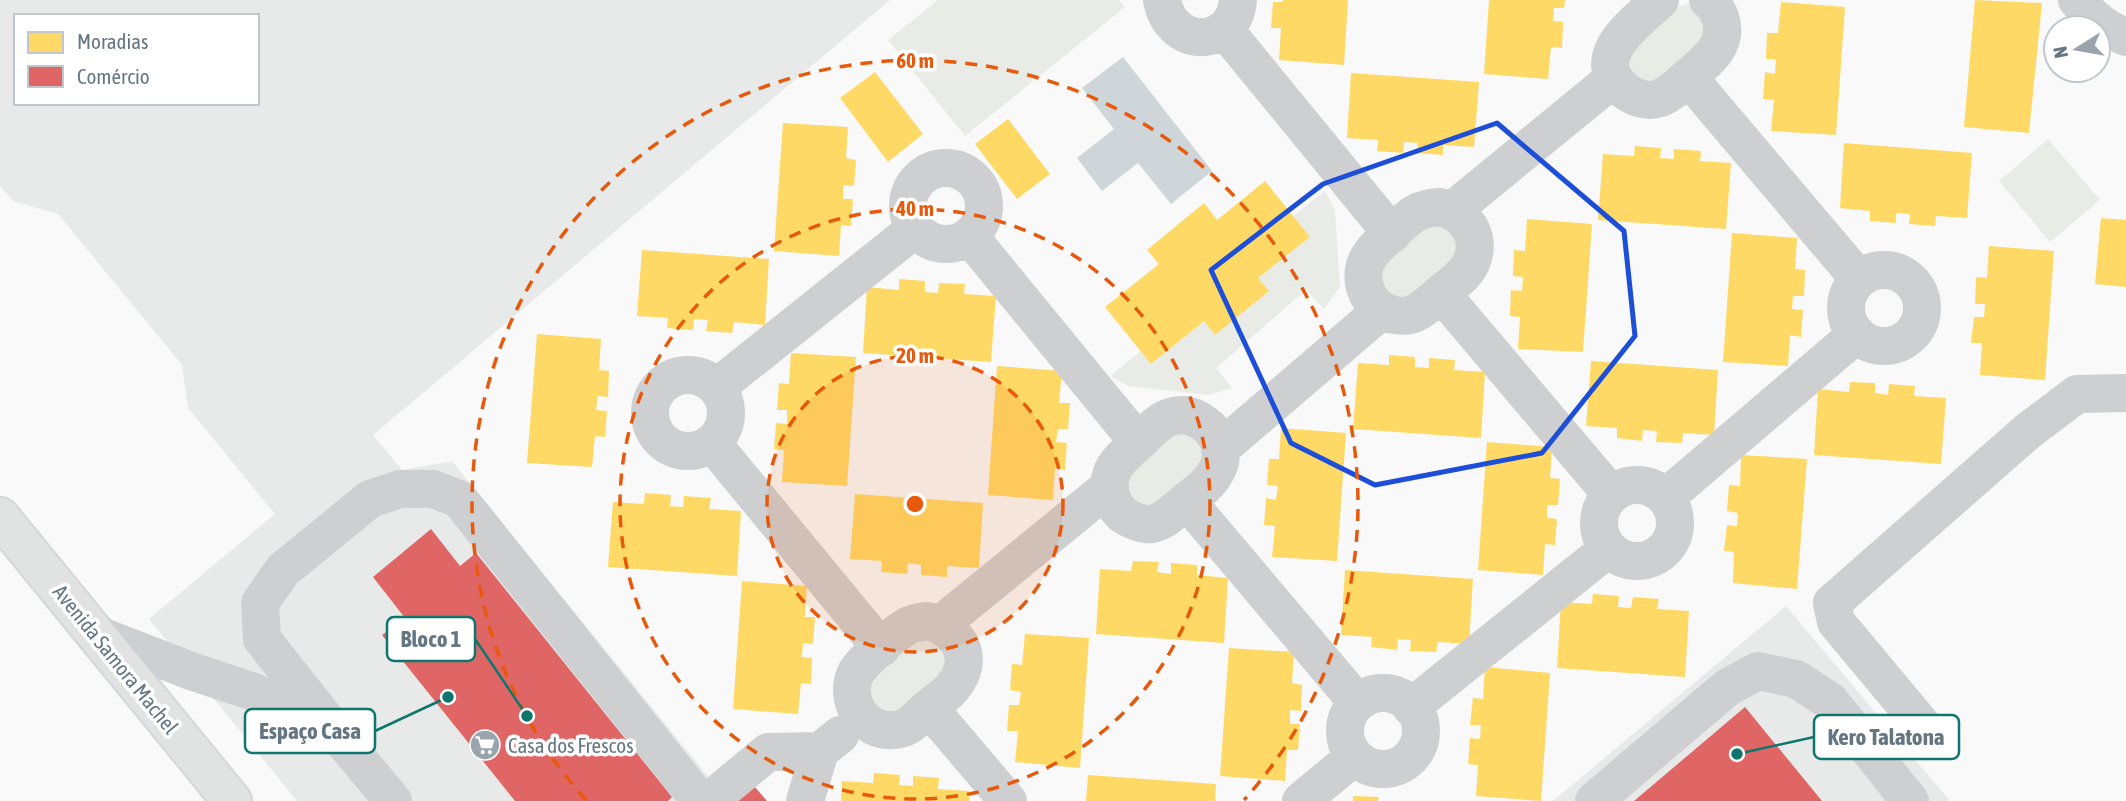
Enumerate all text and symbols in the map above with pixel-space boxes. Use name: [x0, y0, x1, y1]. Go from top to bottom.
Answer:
legend: [14, 14, 259, 105]
north arrow: [2042, 14, 2112, 84]
text: Moradias: [77, 29, 148, 53]
text: N: [2048, 45, 2072, 60]
text: 60 m: [896, 48, 934, 72]
text: Comércio: [77, 64, 150, 88]
text: 40 m: [895, 196, 934, 220]
text: 20 m: [896, 343, 934, 367]
centre of rings: [903, 492, 927, 516]
street label: Avenida Samora Machel: [49, 580, 184, 739]
callout: Bloco 1: [387, 617, 475, 661]
text: Bloco 1: [401, 626, 462, 652]
callout: Espaço Casa: [245, 709, 375, 753]
callout: Kero Talatona: [1814, 715, 1959, 759]
text: Espaço Casa: [259, 718, 361, 744]
text: Kero Talatona: [1827, 724, 1945, 750]
supermarket icon: Casa dos Frescos: [468, 728, 502, 762]
place label: Casa dos Frescos: [508, 733, 634, 757]

